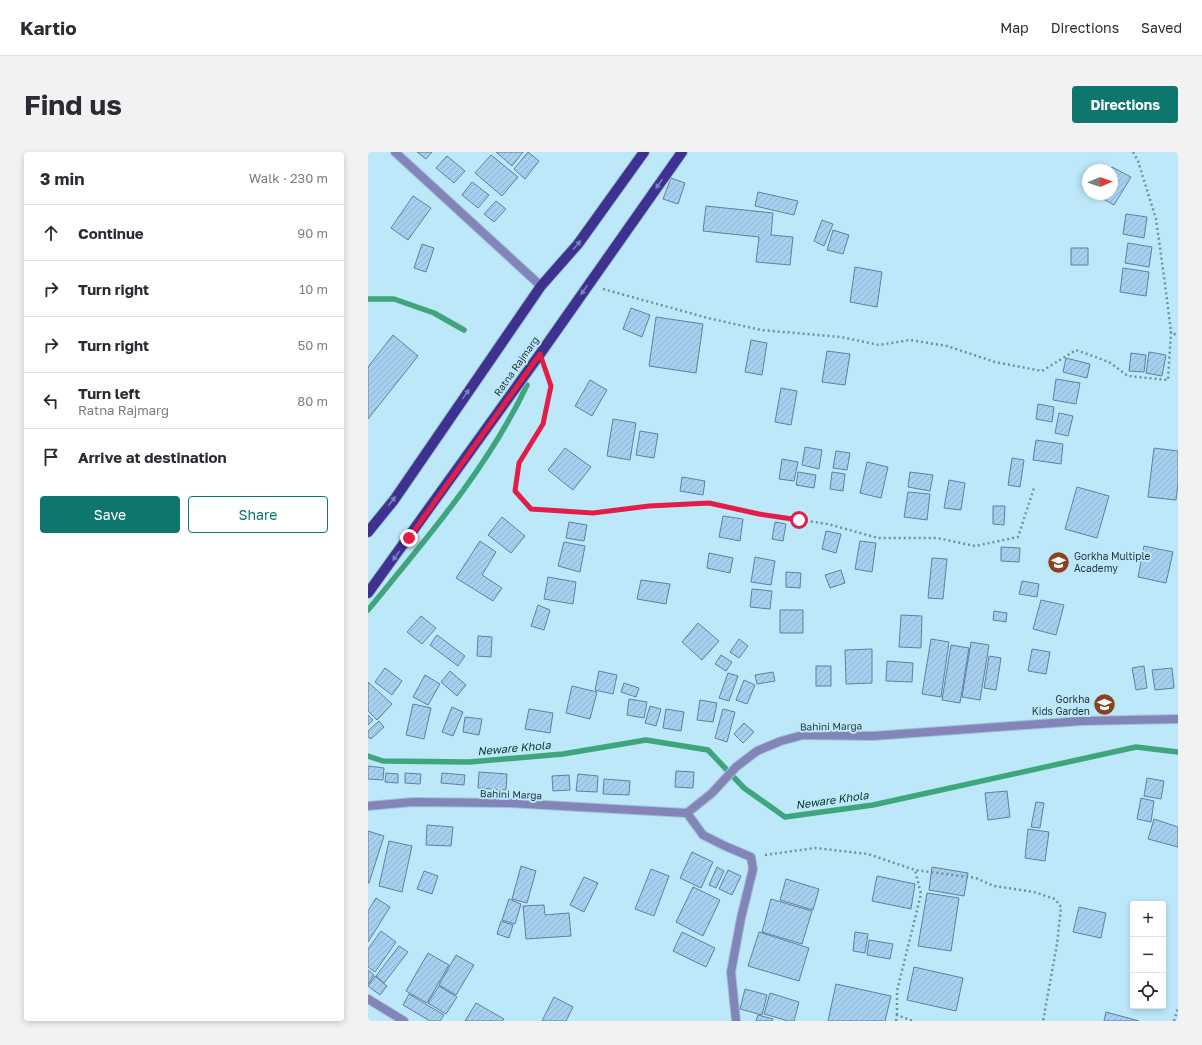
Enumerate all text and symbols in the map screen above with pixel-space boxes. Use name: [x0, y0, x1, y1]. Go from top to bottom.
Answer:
text: Kartio: [20, 16, 77, 39]
text: Map: [1000, 19, 1029, 36]
text: Directions: [1051, 19, 1119, 36]
text: Saved: [1141, 19, 1182, 36]
button: Directions: [1072, 86, 1178, 123]
text: Find us: [24, 88, 122, 121]
north arrow: [1082, 164, 1118, 200]
text: 3 min: [40, 168, 84, 189]
text: Walk · 230 m: [249, 170, 328, 186]
one-way arrow: [655, 179, 663, 189]
icon: ahead: [40, 222, 62, 244]
text: Continue: [78, 224, 144, 242]
text: 90 m: [297, 225, 328, 241]
one-way arrow: [573, 240, 581, 251]
icon: right: [40, 278, 62, 300]
text: Turn right: [78, 280, 149, 298]
text: 10 m: [299, 281, 328, 297]
one-way arrow: [580, 285, 589, 296]
icon: right: [40, 334, 62, 356]
street label: Ratna Rajmarg: [491, 334, 541, 398]
text: Turn right: [78, 336, 149, 354]
text: 50 m: [298, 337, 328, 353]
text: Turn left: [78, 384, 140, 402]
one-way arrow: [462, 389, 470, 399]
icon: left: [40, 390, 62, 412]
text: 80 m: [297, 393, 328, 409]
text: Ratna Rajmarg: [78, 402, 169, 418]
icon: arrive: [40, 446, 62, 468]
text: Arrive at destination: [78, 448, 227, 466]
button: Save: [40, 496, 180, 533]
button: Share: [188, 496, 328, 533]
one-way arrow: [388, 496, 396, 507]
route start: [790, 511, 808, 529]
route end: [400, 529, 418, 547]
school or university icon: Gorkha Multiple Academy: [1045, 549, 1071, 575]
place label: Gorkha Multiple Academy: [1074, 550, 1150, 574]
one-way arrow: [392, 551, 400, 561]
school or university icon: Gorkha Kids Garden: [1092, 692, 1118, 718]
place label: Gorkha Kids Garden: [1032, 693, 1090, 717]
street label: Bahini Marga: [800, 719, 862, 733]
water label: Neware Khola: [477, 738, 552, 757]
street label: Bahini Marga: [480, 787, 542, 801]
water label: Neware Khola: [795, 788, 870, 811]
map controls: [1130, 901, 1166, 1009]
button: +: [1130, 901, 1166, 937]
button: −: [1130, 937, 1166, 973]
button: locate: [1130, 973, 1166, 1009]

